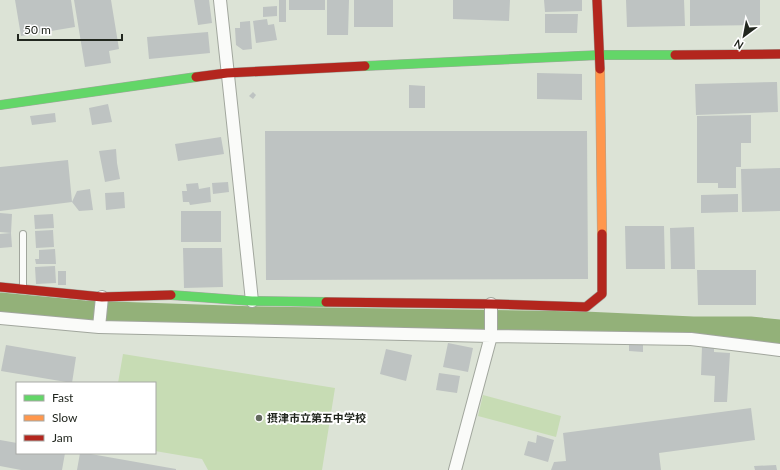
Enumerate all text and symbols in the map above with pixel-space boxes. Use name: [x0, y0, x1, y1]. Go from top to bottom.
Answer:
scale bar: [18, 16, 122, 42]
north arrow: [724, 16, 764, 56]
text: 50 m: [24, 22, 51, 37]
text: N: [731, 37, 745, 53]
legend: [16, 382, 156, 454]
text: Fast: [52, 390, 74, 405]
text: Slow: [52, 410, 78, 425]
place label: 摂津市立第五中学校: [267, 411, 366, 424]
marker: 摂津市立第五中学校: [254, 413, 264, 423]
text: Jam: [52, 430, 73, 445]

